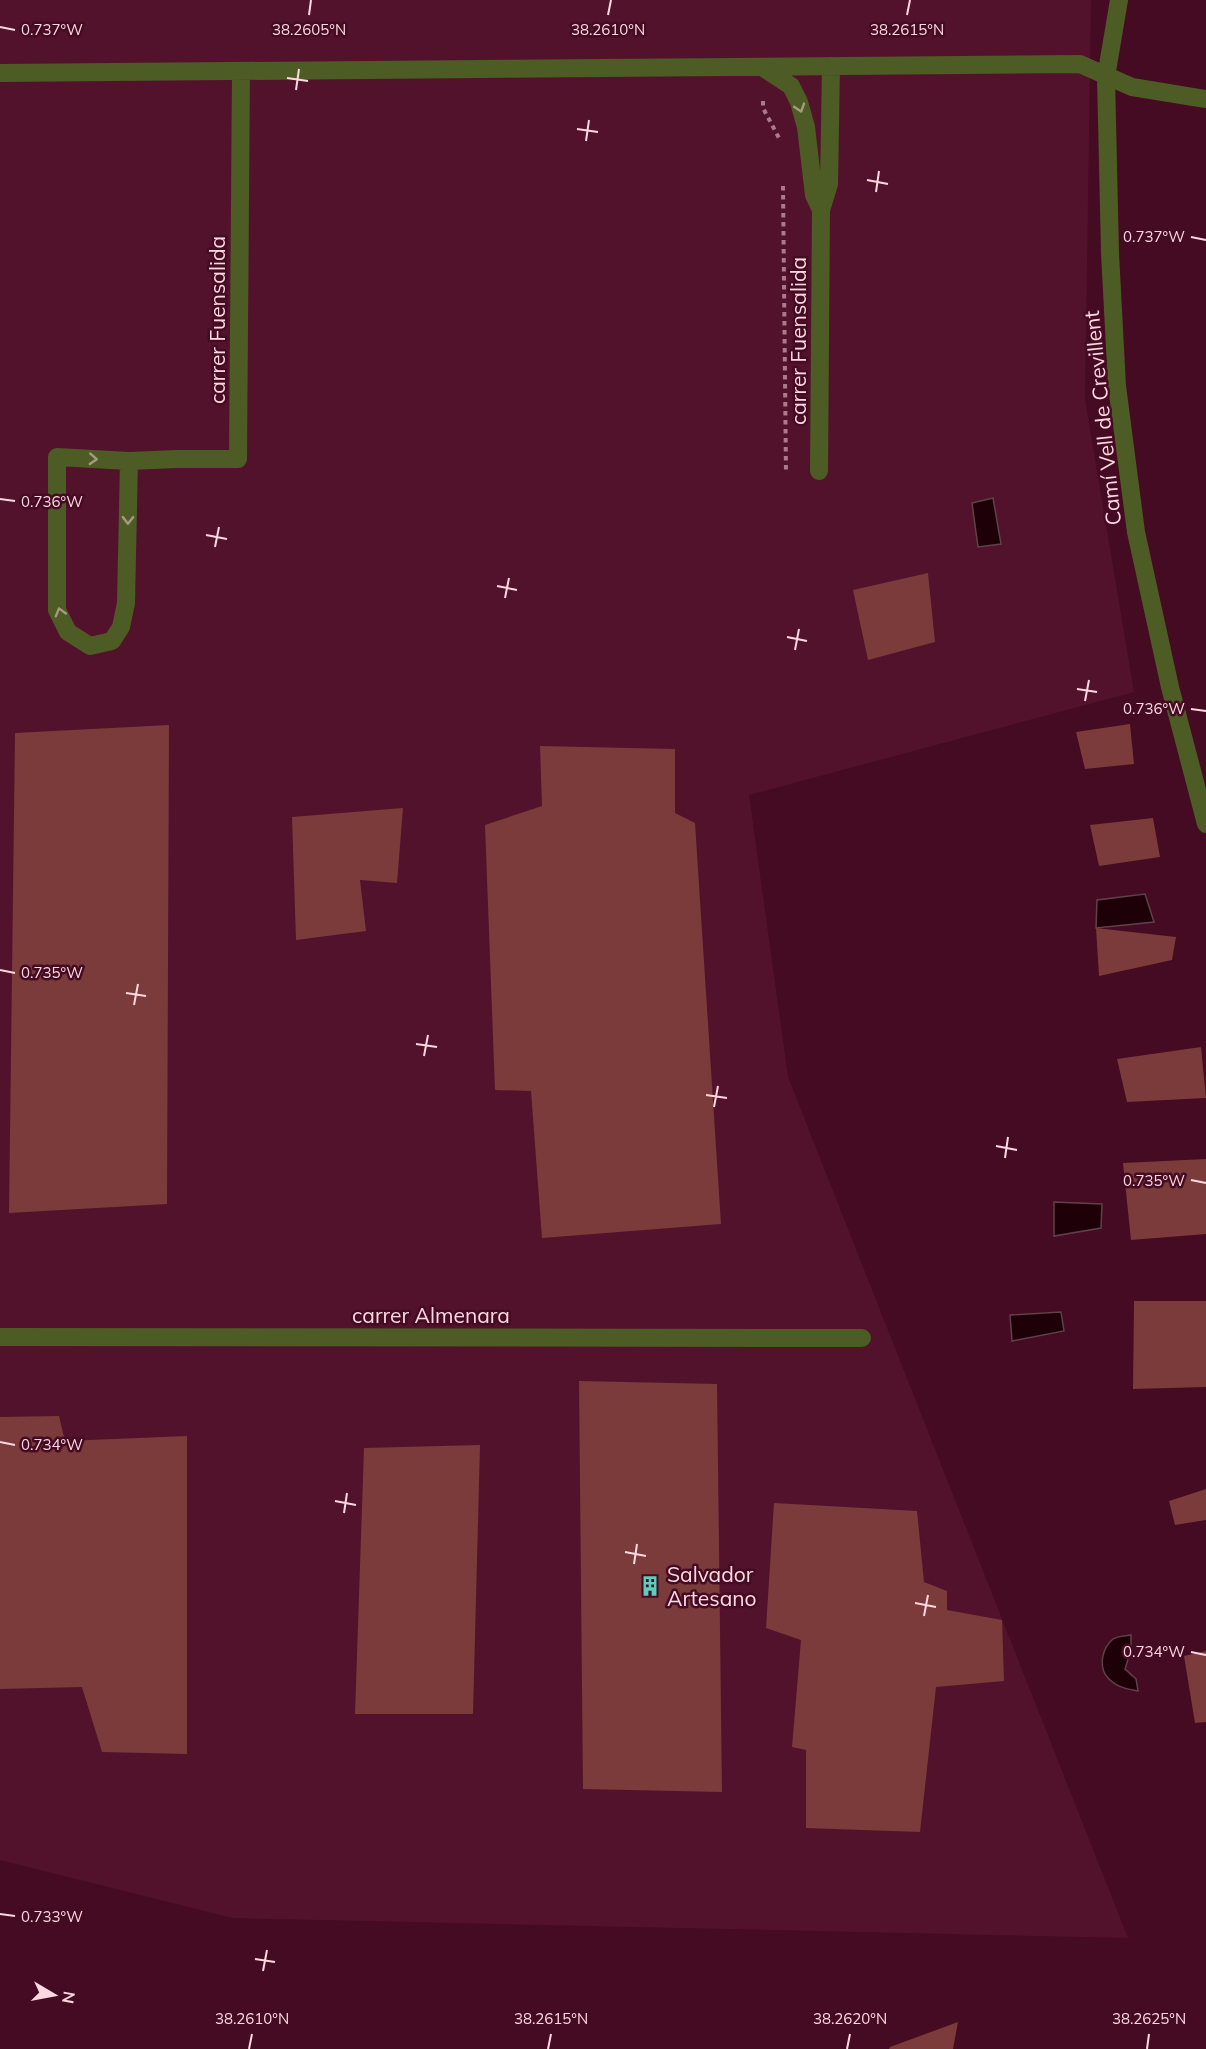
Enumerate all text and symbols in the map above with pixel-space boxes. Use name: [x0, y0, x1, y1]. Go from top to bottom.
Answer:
text: 0.737°W: [21, 20, 83, 39]
text: 38.2605°N: [272, 20, 346, 39]
text: 38.2610°N: [571, 20, 645, 39]
text: 38.2615°N: [870, 20, 944, 39]
one-way arrow: [793, 102, 805, 113]
text: 0.737°W: [1123, 227, 1185, 246]
street label: carrer Fuensalida: [204, 236, 230, 404]
street label: carrer Fuensalida: [785, 257, 811, 425]
street label: Camí Vell de Crevillent: [1078, 309, 1126, 527]
one-way arrow: [89, 453, 98, 466]
text: 0.736°W: [21, 492, 83, 511]
one-way arrow: [121, 515, 134, 524]
one-way arrow: [55, 607, 67, 618]
text: 0.736°W: [1123, 699, 1185, 718]
text: 0.735°W: [21, 963, 83, 982]
text: 0.735°W: [1123, 1171, 1185, 1190]
street label: carrer Almenara: [352, 1302, 510, 1328]
text: 0.734°W: [21, 1435, 83, 1454]
place label: Salvador Artesano: [667, 1561, 757, 1611]
building icon: Salvador Artesano: [638, 1574, 662, 1598]
text: 0.734°W: [1123, 1642, 1185, 1661]
text: 0.733°W: [21, 1907, 83, 1926]
north arrow: [24, 1965, 84, 2025]
text: N: [58, 1990, 80, 2005]
text: 38.2610°N: [215, 2009, 289, 2028]
text: 38.2615°N: [514, 2009, 588, 2028]
text: 38.2620°N: [813, 2009, 887, 2028]
text: 38.2625°N: [1112, 2009, 1186, 2028]

